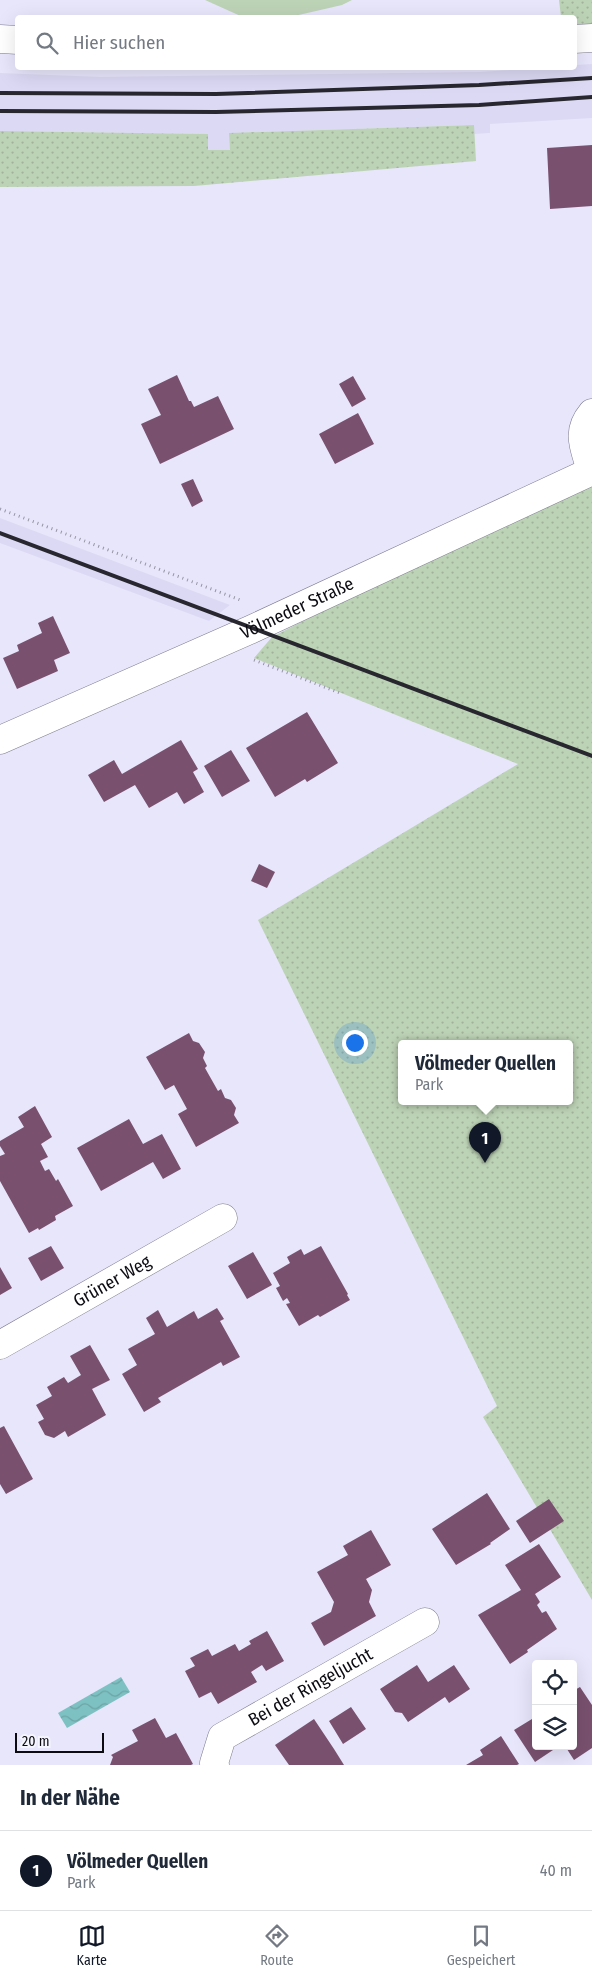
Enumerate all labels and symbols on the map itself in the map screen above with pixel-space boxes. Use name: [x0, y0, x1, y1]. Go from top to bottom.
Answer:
street label: Völmeder Straße: [237, 572, 357, 644]
your location: [342, 1030, 368, 1056]
pin: 1: [469, 1122, 501, 1163]
street label: Grüner Weg: [69, 1250, 155, 1312]
street label: Bei der Ringeljucht: [244, 1643, 377, 1731]
scale bar: [15, 1730, 104, 1753]

